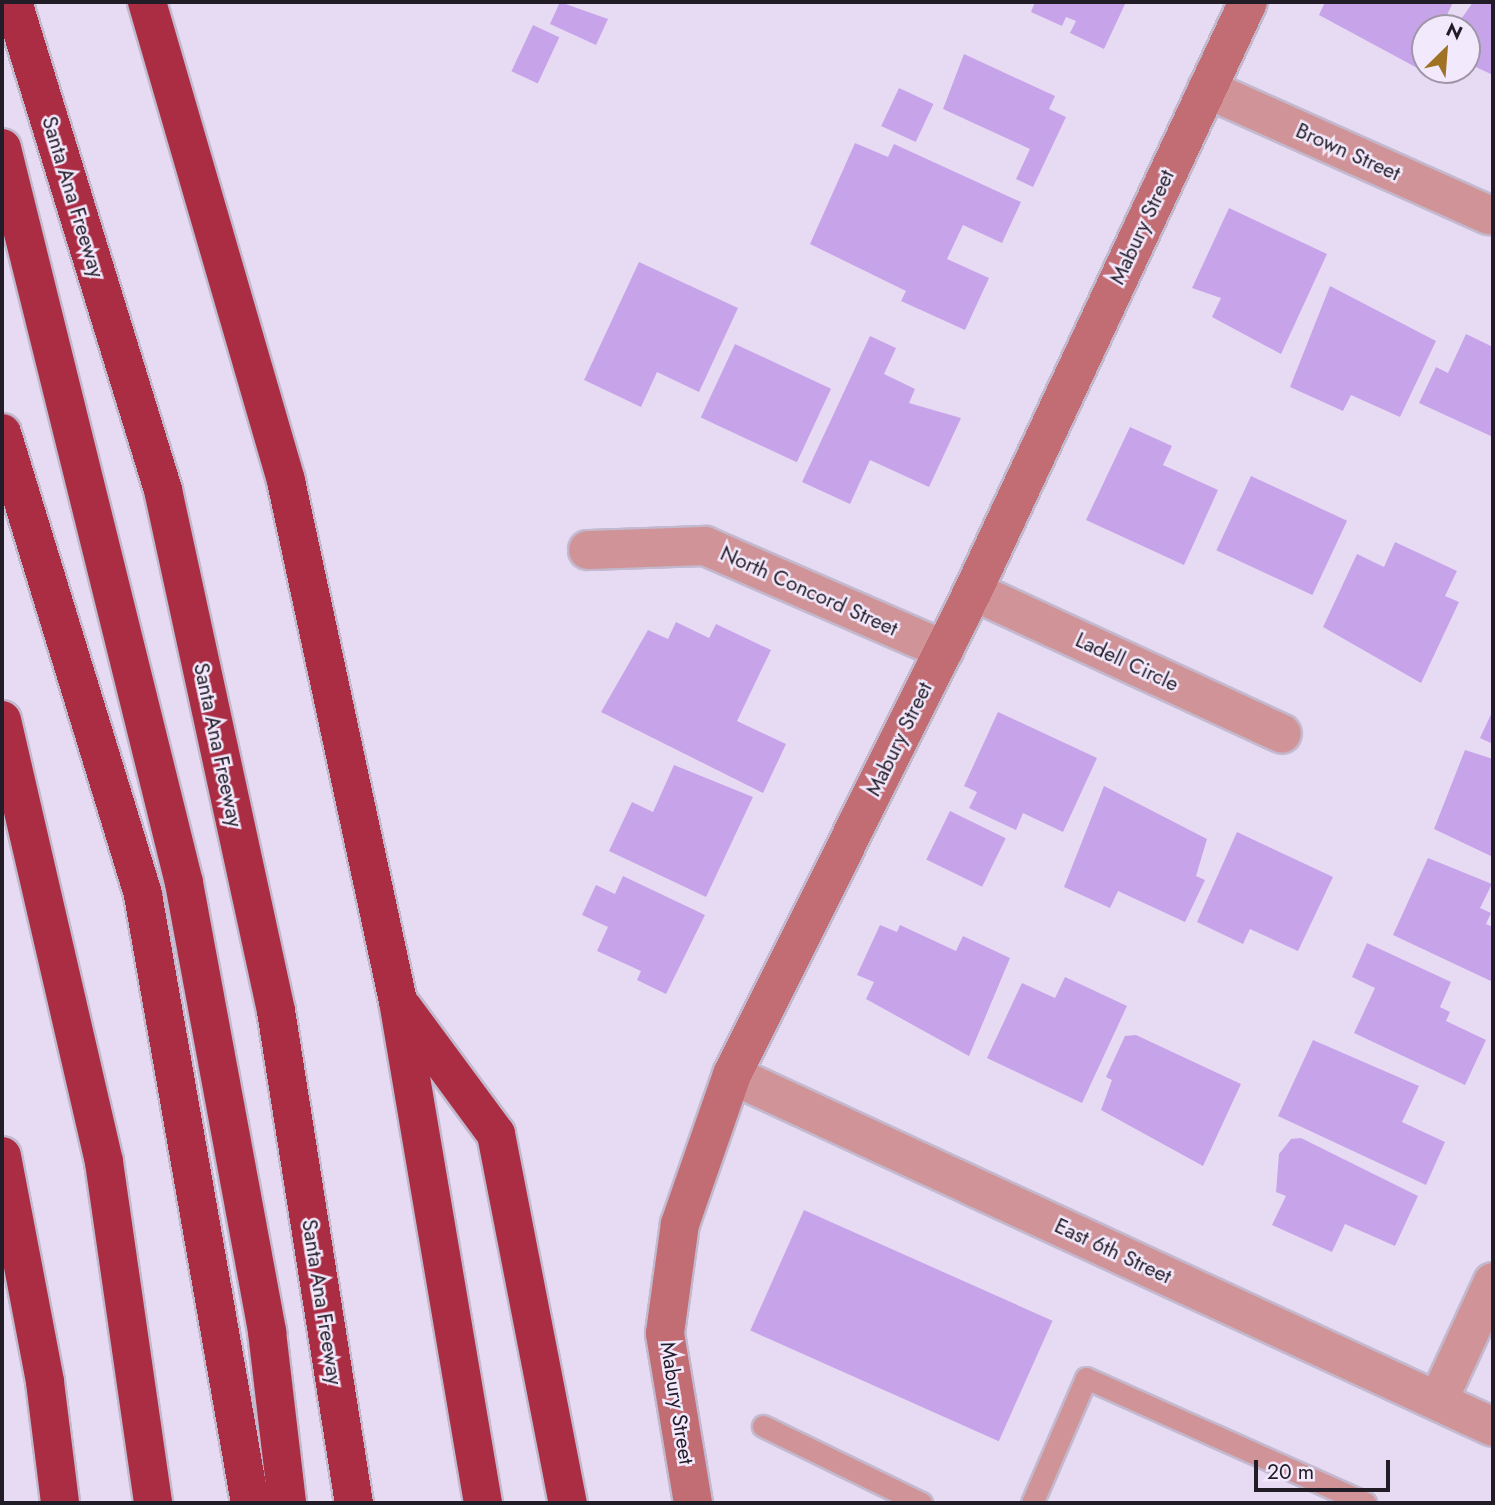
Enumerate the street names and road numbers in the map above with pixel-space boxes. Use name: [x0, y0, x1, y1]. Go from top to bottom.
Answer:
street label: Santa Ana Freeway: [37, 113, 109, 281]
street label: Brown Street: [1292, 118, 1404, 186]
street label: Mabury Street: [1104, 166, 1180, 288]
street label: North Concord Street: [717, 541, 901, 641]
street label: Ladell Circle: [1072, 627, 1182, 697]
street label: Santa Ana Freeway: [188, 661, 248, 829]
street label: Mabury Street: [861, 678, 937, 800]
street label: East 6th Street: [1051, 1213, 1175, 1289]
street label: Santa Ana Freeway: [296, 1217, 348, 1387]
street label: Mabury Street: [655, 1340, 699, 1466]

